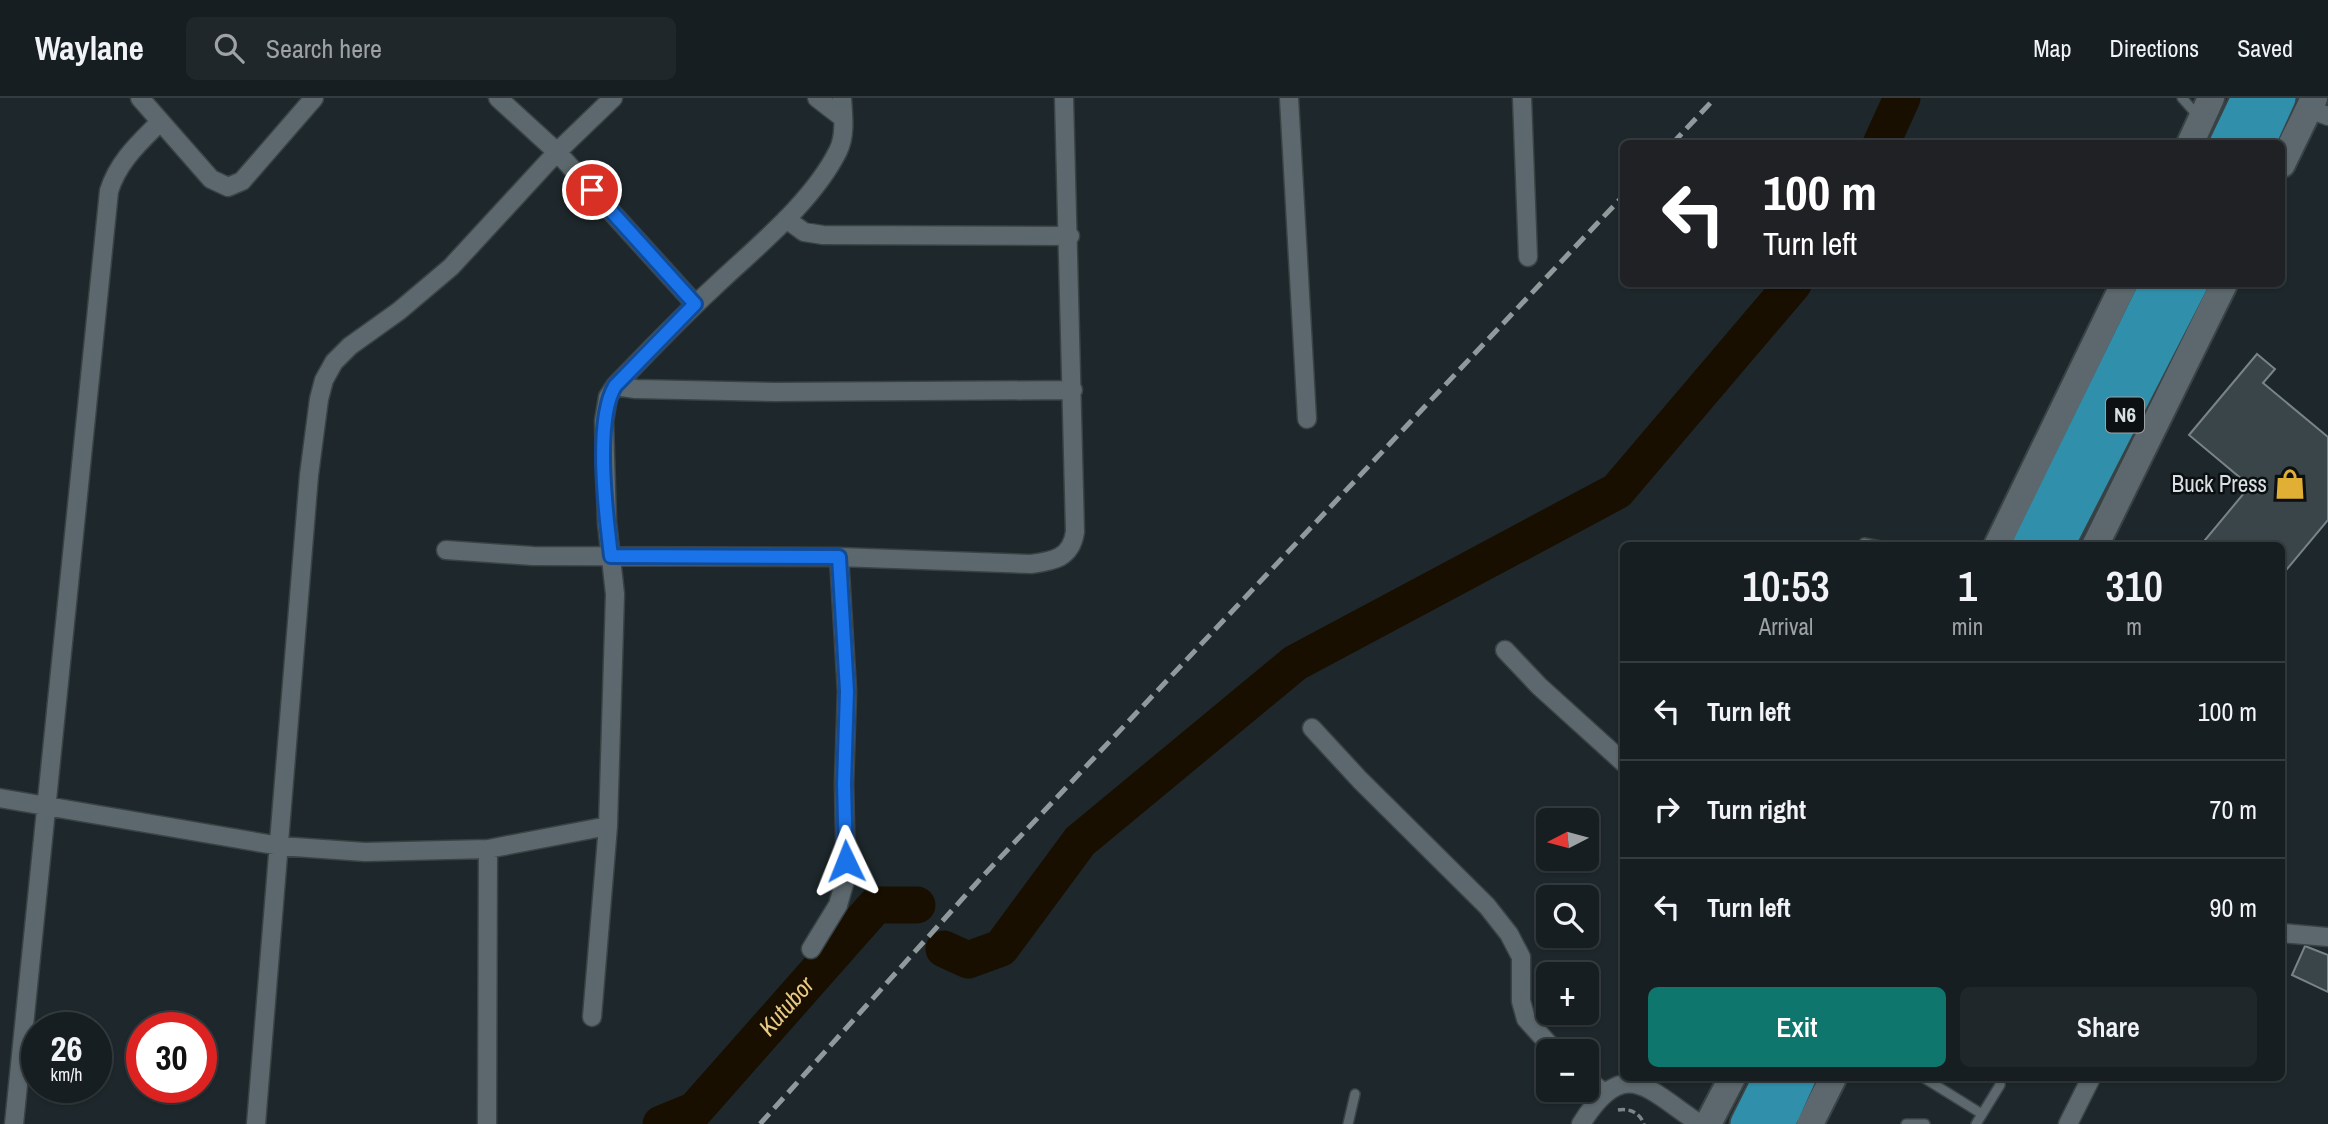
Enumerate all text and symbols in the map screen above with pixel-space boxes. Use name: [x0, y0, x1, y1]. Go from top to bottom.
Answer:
search box: [186, 17, 676, 80]
text: Waylane: [35, 26, 144, 70]
icon: search: [210, 29, 248, 67]
text: Search here: [266, 31, 382, 66]
text: Map: [2033, 32, 2071, 64]
text: Directions: [2109, 32, 2199, 64]
text: Saved: [2237, 32, 2293, 64]
text: 100 m: [1763, 159, 1877, 225]
pin: [562, 160, 622, 220]
icon: left: [1648, 168, 1739, 259]
icon: arrive: [573, 171, 611, 209]
text: Turn left: [1763, 222, 1857, 265]
road number: N6: [2106, 398, 2144, 432]
shop icon: Buck Press: [2273, 467, 2307, 501]
place label: Buck Press: [2172, 468, 2267, 499]
text: 10:53: [1742, 558, 1830, 614]
text: 1: [1958, 558, 1977, 614]
text: 310: [2105, 558, 2163, 614]
text: Arrival: [1759, 611, 1813, 642]
text: min: [1952, 611, 1983, 642]
text: m: [2126, 611, 2142, 642]
icon: left: [1648, 692, 1686, 730]
text: Turn left: [1707, 694, 1791, 729]
text: 100 m: [2198, 694, 2257, 729]
icon: right: [1648, 790, 1686, 828]
text: Turn right: [1707, 792, 1806, 827]
text: 70 m: [2210, 792, 2257, 827]
north arrow: [1536, 808, 1600, 872]
map controls: [1536, 808, 1599, 1102]
position arrow: [809, 824, 883, 898]
button: search: [1536, 885, 1599, 948]
icon: left: [1648, 888, 1686, 926]
text: Turn left: [1707, 890, 1791, 925]
text: 90 m: [2210, 890, 2257, 925]
button: +: [1536, 962, 1599, 1025]
water label: Kutubor: [751, 968, 822, 1042]
button: Exit: [1648, 987, 1946, 1067]
button: Share: [1960, 987, 2257, 1067]
speed limit sign: 30: [126, 1012, 217, 1103]
text: 26: [51, 1025, 82, 1072]
button: −: [1536, 1039, 1599, 1102]
text: km/h: [51, 1062, 83, 1087]

